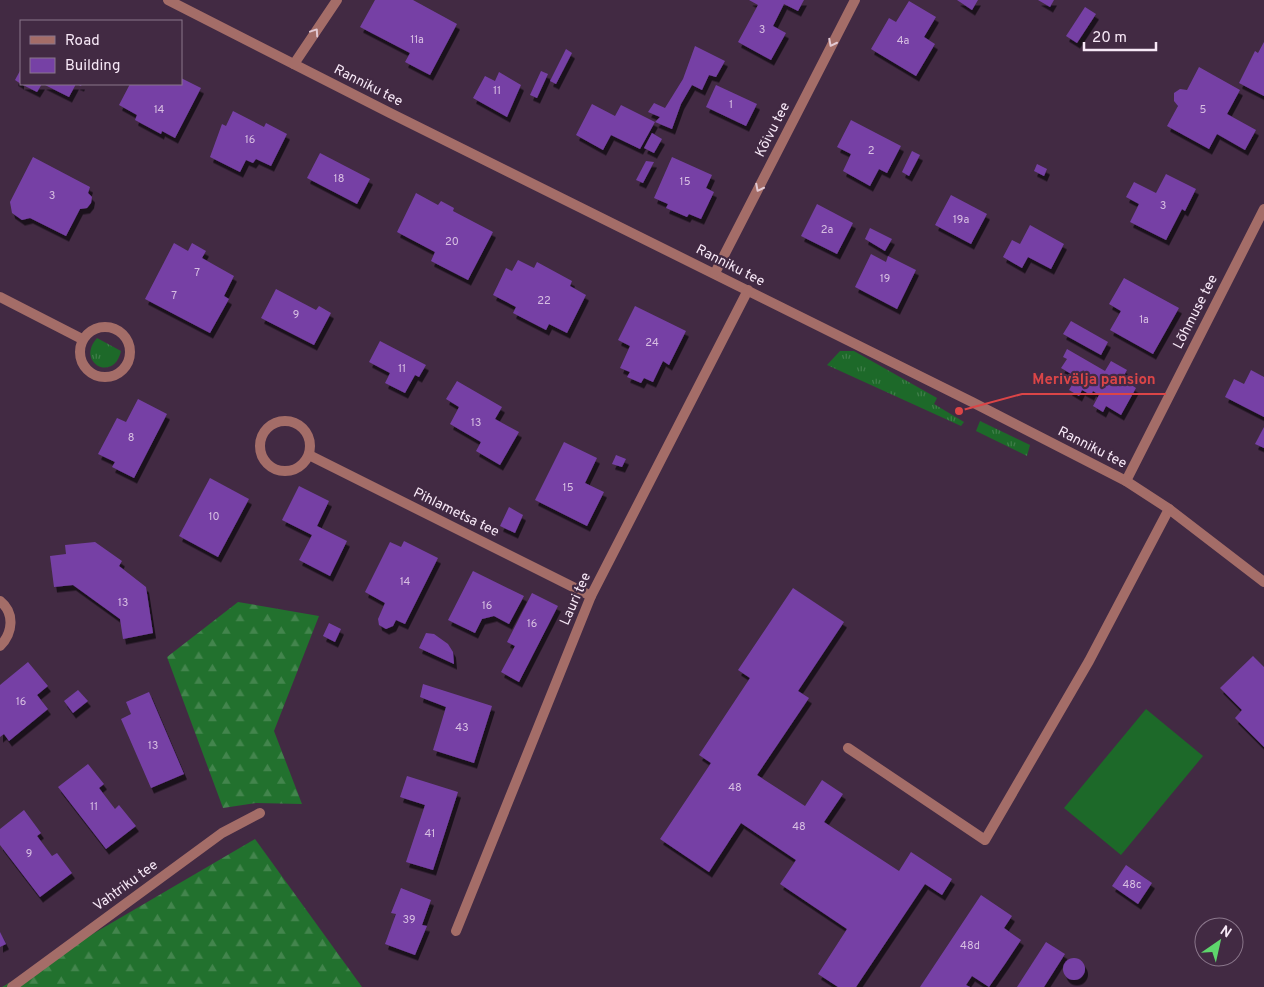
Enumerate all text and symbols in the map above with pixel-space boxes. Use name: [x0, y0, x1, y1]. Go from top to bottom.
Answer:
legend: [20, 20, 182, 85]
scale bar: [1084, 20, 1156, 52]
house number: 3: [759, 23, 765, 37]
one-way arrow: [309, 28, 318, 37]
text: 20 m: [1092, 29, 1127, 48]
text: Road: [65, 32, 100, 51]
house number: 11a: [410, 33, 424, 47]
house number: 4a: [897, 34, 910, 48]
one-way arrow: [828, 38, 838, 47]
text: Building: [65, 57, 120, 76]
street label: Ranniku tee: [331, 61, 405, 111]
house number: 11: [493, 84, 501, 98]
house number: 1: [729, 98, 733, 112]
street label: Kõivu tee: [752, 100, 794, 160]
house number: 14: [154, 103, 165, 117]
house number: 5: [1200, 103, 1207, 117]
house number: 16: [245, 133, 255, 147]
house number: 2: [868, 144, 874, 158]
house number: 18: [334, 172, 344, 186]
house number: 15: [680, 175, 691, 189]
one-way arrow: [755, 183, 765, 192]
house number: 3: [49, 189, 55, 203]
house number: 3: [1160, 199, 1166, 213]
house number: 19a: [953, 213, 969, 227]
house number: 2a: [821, 223, 833, 237]
house number: 20: [445, 235, 459, 249]
street label: Ranniku tee: [693, 241, 767, 291]
house number: 7: [194, 266, 200, 280]
house number: 19: [880, 272, 890, 286]
street label: Lõhmuse tee: [1170, 272, 1222, 352]
house number: 7: [171, 289, 177, 303]
house number: 22: [537, 294, 551, 308]
house number: 9: [293, 308, 299, 322]
house number: 1a: [1139, 313, 1149, 327]
house number: 24: [645, 336, 659, 350]
house number: 11: [398, 362, 406, 376]
callout: Merivälja pansion: [1022, 364, 1166, 394]
text: Merivälja pansion: [1032, 371, 1156, 390]
house number: 13: [471, 416, 481, 430]
street label: Ranniku tee: [1055, 423, 1129, 473]
house number: 8: [128, 431, 134, 445]
house number: 15: [563, 481, 574, 495]
street label: Pihlametsa tee: [410, 485, 502, 541]
house number: 10: [208, 510, 220, 524]
street label: Lauri tee: [557, 570, 595, 628]
house number: 14: [400, 575, 411, 589]
house number: 13: [118, 596, 128, 610]
house number: 16: [482, 599, 492, 613]
house number: 16: [527, 617, 537, 631]
house number: 16: [16, 695, 26, 709]
house number: 43: [455, 721, 469, 735]
house number: 13: [148, 739, 158, 753]
house number: 48: [728, 781, 742, 795]
house number: 11: [90, 800, 98, 814]
house number: 48: [792, 820, 806, 834]
house number: 41: [425, 827, 435, 841]
house number: 9: [26, 847, 32, 861]
street label: Vahtriku tee: [90, 857, 162, 915]
house number: 48c: [1122, 878, 1142, 892]
house number: 39: [403, 913, 415, 927]
north arrow: [1194, 917, 1244, 967]
text: N: [1217, 923, 1234, 942]
house number: 48d: [960, 939, 980, 953]

